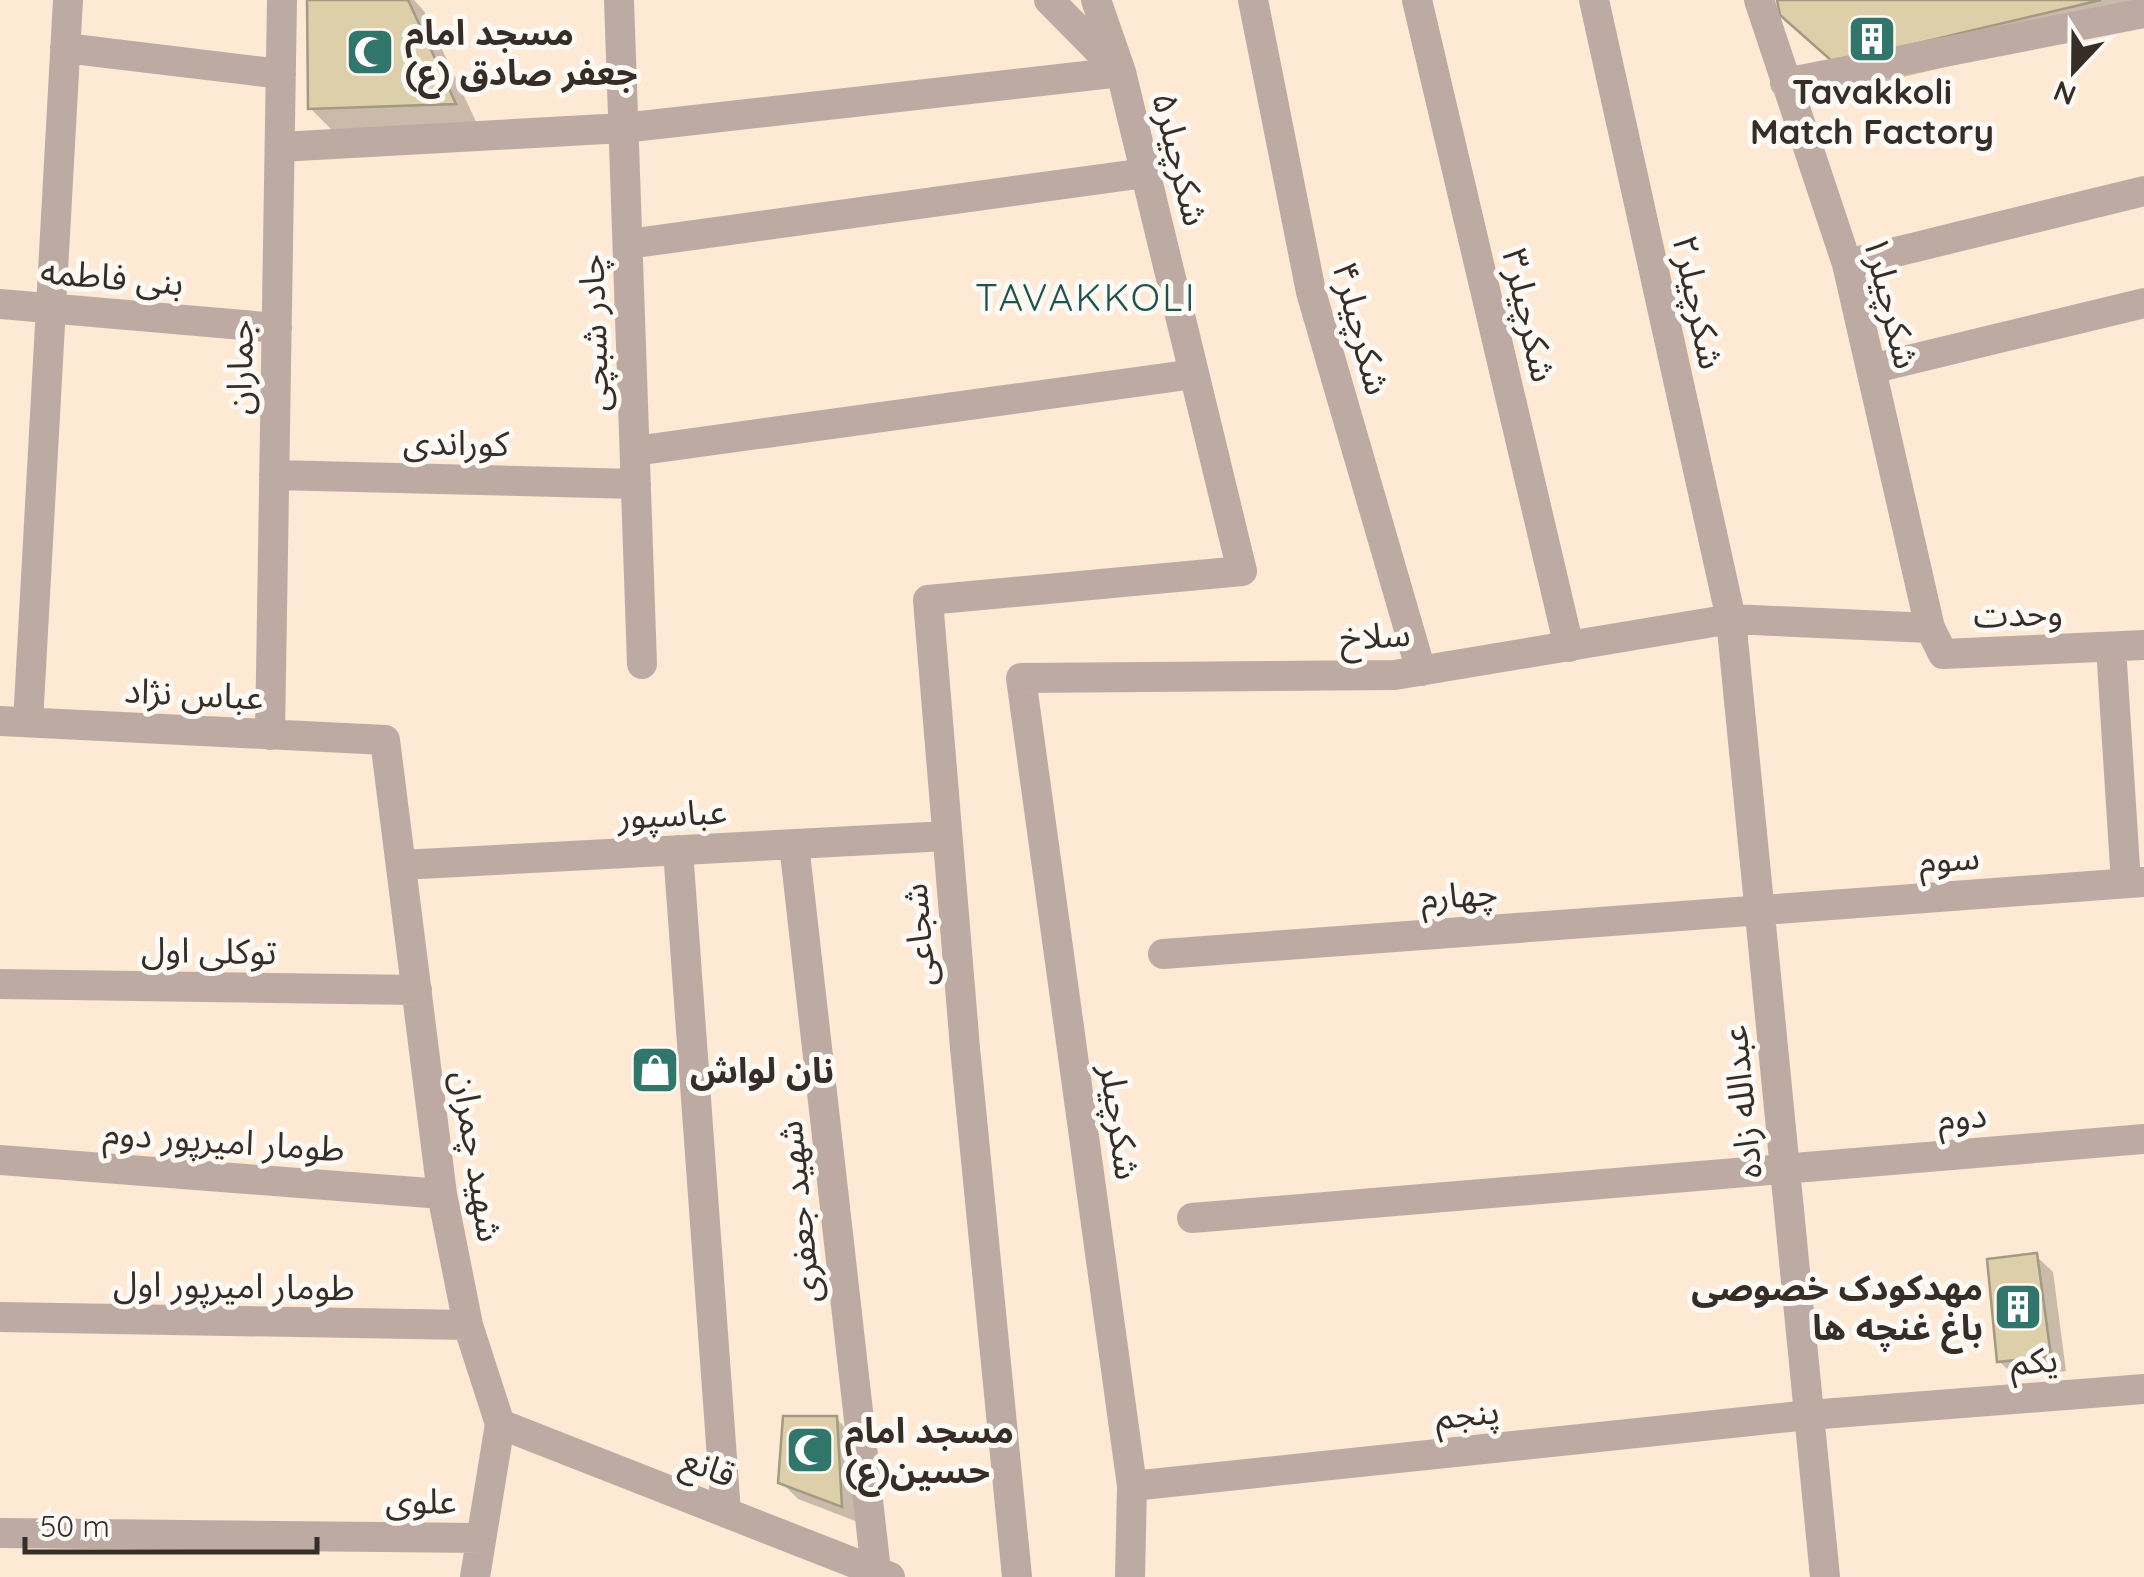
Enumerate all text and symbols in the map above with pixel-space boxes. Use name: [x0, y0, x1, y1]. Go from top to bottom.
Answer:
place label: مسجد امام جعفر صادق (ع): [405, 10, 638, 99]
building icon: Tavakkoli Match Factory: [1846, 13, 1898, 65]
north arrow: [2024, 20, 2124, 120]
mosque icon: مسجد امام جعفر صادق (ع): [344, 26, 396, 78]
place label: Tavakkoli Match Factory: [1750, 69, 1994, 153]
text: N: [2048, 74, 2081, 114]
street label: شکرچیلر۵: [1142, 88, 1219, 230]
street label: شکرچیلر۲: [1662, 231, 1735, 373]
street label: شکرچیلر۱: [1853, 231, 1930, 373]
street label: شکرچیلر۳: [1492, 244, 1567, 386]
street label: بنی فاطمه: [39, 248, 185, 304]
street label: چادر شبچی: [568, 254, 619, 412]
street label: شکرچیلر۴: [1322, 257, 1401, 400]
district label: TAVAKKOLI: [975, 273, 1197, 321]
street label: جماران: [216, 319, 262, 415]
street label: کوراندی: [403, 419, 510, 465]
street label: وحدت: [1972, 589, 2064, 637]
street label: سلاخ: [1338, 611, 1412, 664]
street label: عباس نژاد: [123, 667, 265, 719]
street label: عباسپور: [615, 788, 728, 839]
street label: سوم: [1917, 834, 1981, 887]
street label: چهارم: [1419, 869, 1499, 924]
street label: شجاعی: [892, 882, 944, 988]
street label: توکلی اول: [141, 927, 277, 973]
street label: عبدالله زاده: [1711, 1023, 1771, 1181]
shop icon: نان لواش: [629, 1044, 681, 1096]
place label: نان لواش: [690, 1048, 834, 1092]
street label: شکرچیلر: [1090, 1061, 1151, 1183]
street label: شهید چمران: [442, 1067, 513, 1245]
street label: دوم: [1936, 1092, 1989, 1145]
street label: طومار امیرپور دوم: [101, 1110, 346, 1175]
street label: شهید جعفری: [767, 1119, 829, 1305]
street label: طومار امیرپور اول: [113, 1261, 355, 1310]
place label: مهدکودک خصوصی باغ غنچه ها: [1691, 1265, 1983, 1354]
building icon: مهدکودک خصوصی باغ غنچه ها: [1992, 1281, 2044, 1333]
street label: یکم: [2009, 1336, 2060, 1390]
street label: پنجم: [1433, 1388, 1502, 1444]
place label: مسجد امام حسین(ع): [845, 1408, 1014, 1497]
mosque icon: مسجد امام حسین(ع): [784, 1424, 836, 1476]
street label: قانع: [674, 1436, 742, 1501]
street label: علوی: [385, 1477, 457, 1523]
scale bar: [25, 1492, 318, 1554]
text: 50 m: [40, 1507, 110, 1545]

